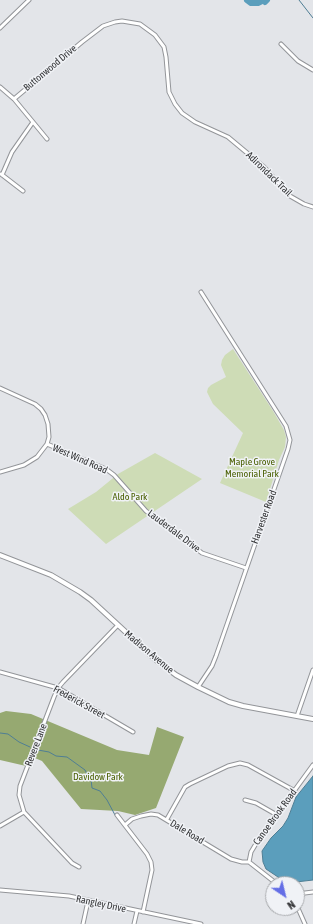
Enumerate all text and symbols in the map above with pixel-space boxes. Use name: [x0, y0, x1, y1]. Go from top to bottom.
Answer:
street label: Buttonwood Drive: [21, 42, 79, 94]
street label: Adirondack Trail: [243, 149, 295, 199]
street label: West Wind Road: [51, 442, 109, 476]
park label: Maple Grove Memorial Park: [225, 456, 279, 480]
street label: Harvester Road: [249, 489, 279, 545]
park label: Aldo Park: [113, 491, 147, 503]
street label: Lauderdale Drive: [145, 507, 203, 555]
street label: Madison Avenue: [122, 628, 176, 676]
street label: Frederick Street: [51, 683, 107, 721]
street label: Revere Lane: [22, 722, 50, 768]
park label: Davidow Park: [73, 771, 123, 783]
street label: Canoe Brook Road: [251, 787, 299, 847]
street label: Dale Road: [168, 817, 206, 847]
north arrow: [265, 876, 305, 916]
street label: Rangley Drive: [75, 893, 127, 915]
text: N: [285, 898, 297, 912]

